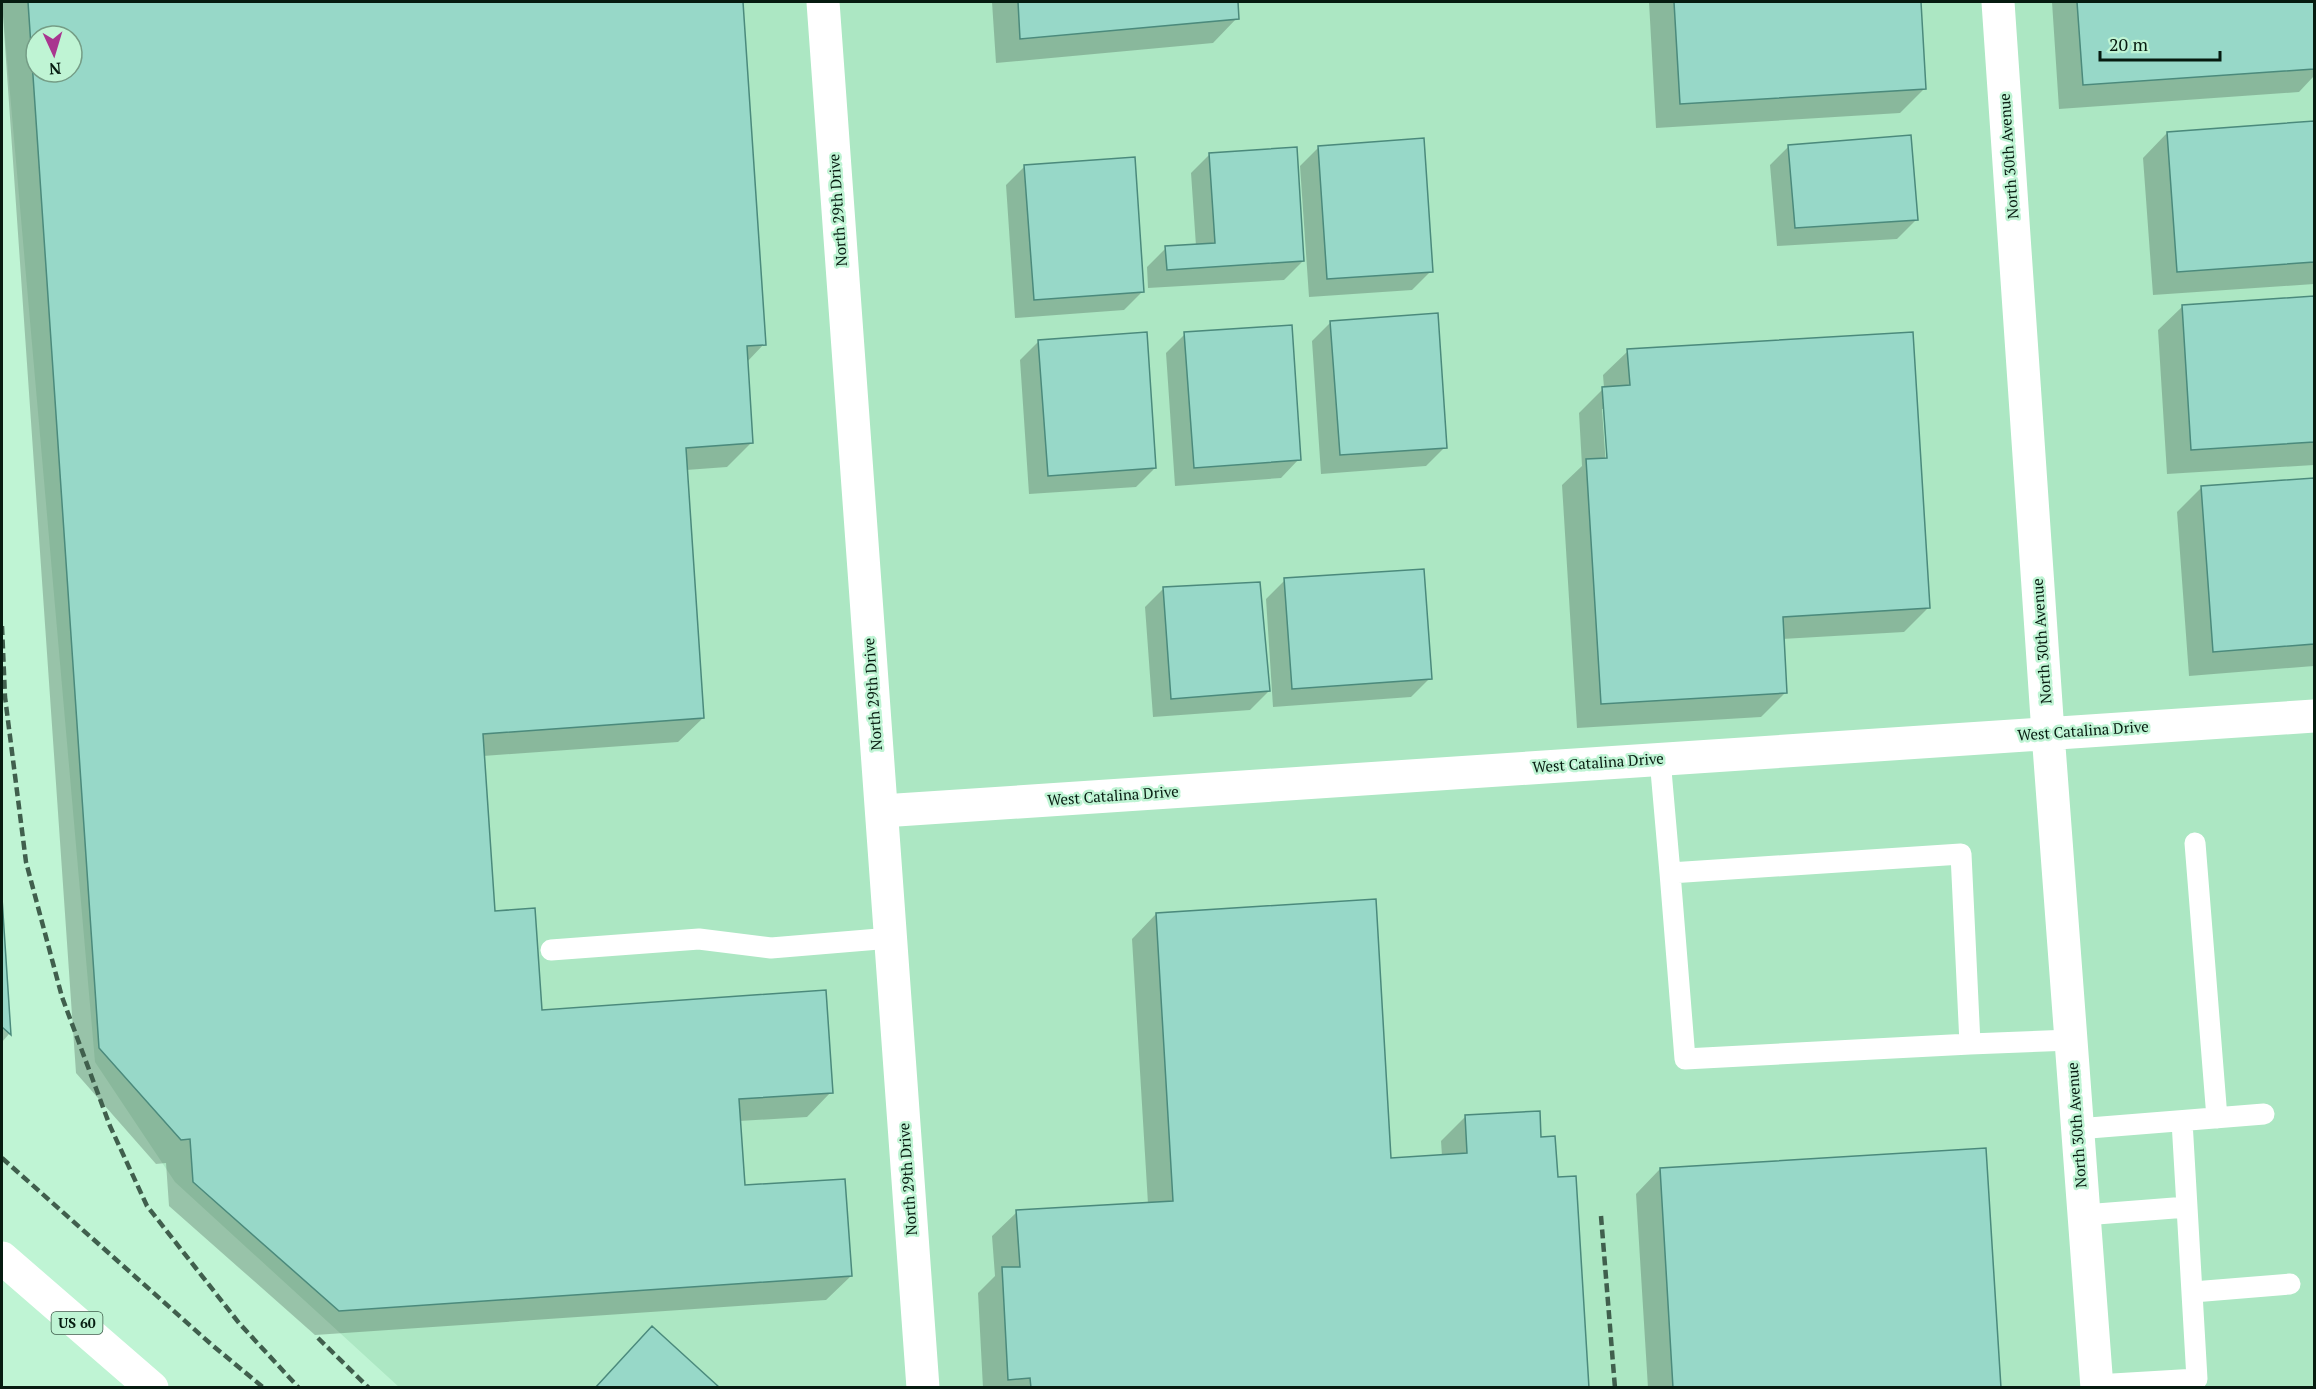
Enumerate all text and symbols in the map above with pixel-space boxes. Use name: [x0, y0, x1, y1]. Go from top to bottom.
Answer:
north arrow: [24, 24, 84, 84]
scale bar: [2100, 24, 2220, 62]
text: 20 m: [2109, 32, 2149, 56]
text: N: [48, 58, 62, 80]
street label: North 30th Avenue: [1994, 93, 2022, 220]
street label: North 29th Drive: [823, 153, 851, 267]
street label: North 30th Avenue: [2027, 578, 2055, 705]
street label: North 29th Drive: [858, 637, 886, 751]
street label: West Catalina Drive: [2017, 715, 2149, 745]
street label: West Catalina Drive: [1532, 747, 1664, 777]
street label: West Catalina Drive: [1047, 780, 1179, 810]
street label: North 30th Avenue: [2062, 1062, 2090, 1189]
street label: North 29th Drive: [893, 1122, 921, 1236]
road number: US 60: [52, 1312, 103, 1334]

